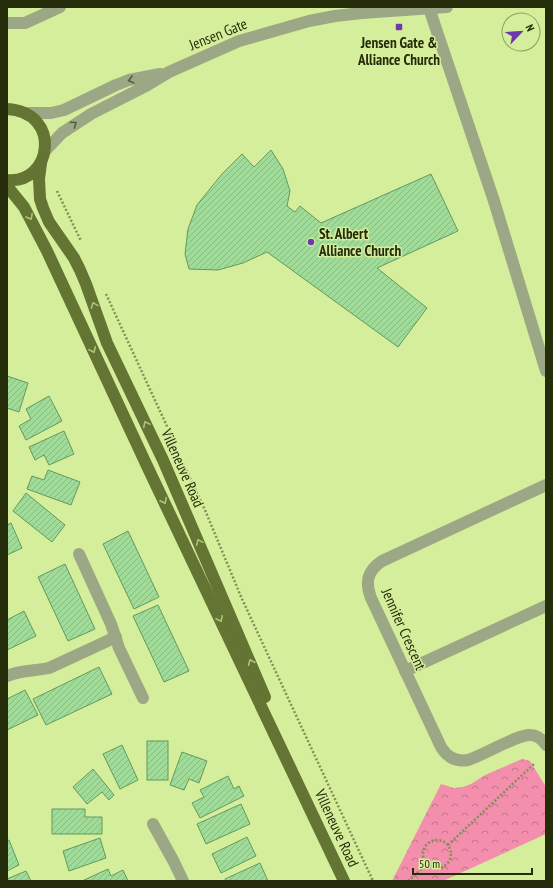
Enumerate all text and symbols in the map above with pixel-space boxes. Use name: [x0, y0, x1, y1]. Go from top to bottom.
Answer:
north arrow: [501, 12, 541, 52]
street label: Jensen Gate: [185, 14, 250, 55]
marker: Jensen Gate & Alliance Church: [394, 22, 404, 32]
text: N: [522, 22, 538, 33]
place label: Jensen Gate & Alliance Church: [357, 33, 440, 69]
one-way arrow: [128, 75, 135, 84]
one-way arrow: [69, 122, 76, 129]
one-way arrow: [25, 213, 32, 220]
place label: St. Albert Alliance Church: [318, 224, 401, 260]
marker: St. Albert Alliance Church: [306, 237, 316, 247]
one-way arrow: [90, 302, 98, 309]
one-way arrow: [88, 346, 96, 354]
one-way arrow: [143, 421, 151, 428]
street label: Villeneuve Road: [157, 425, 209, 510]
one-way arrow: [159, 497, 167, 505]
one-way arrow: [196, 539, 204, 547]
street label: Jennifer Crescent: [377, 584, 430, 673]
one-way arrow: [215, 614, 223, 622]
one-way arrow: [248, 658, 256, 666]
street label: Villeneuve Road: [310, 785, 363, 870]
scale bar: [413, 850, 532, 876]
text: 50 m: [419, 856, 440, 871]

